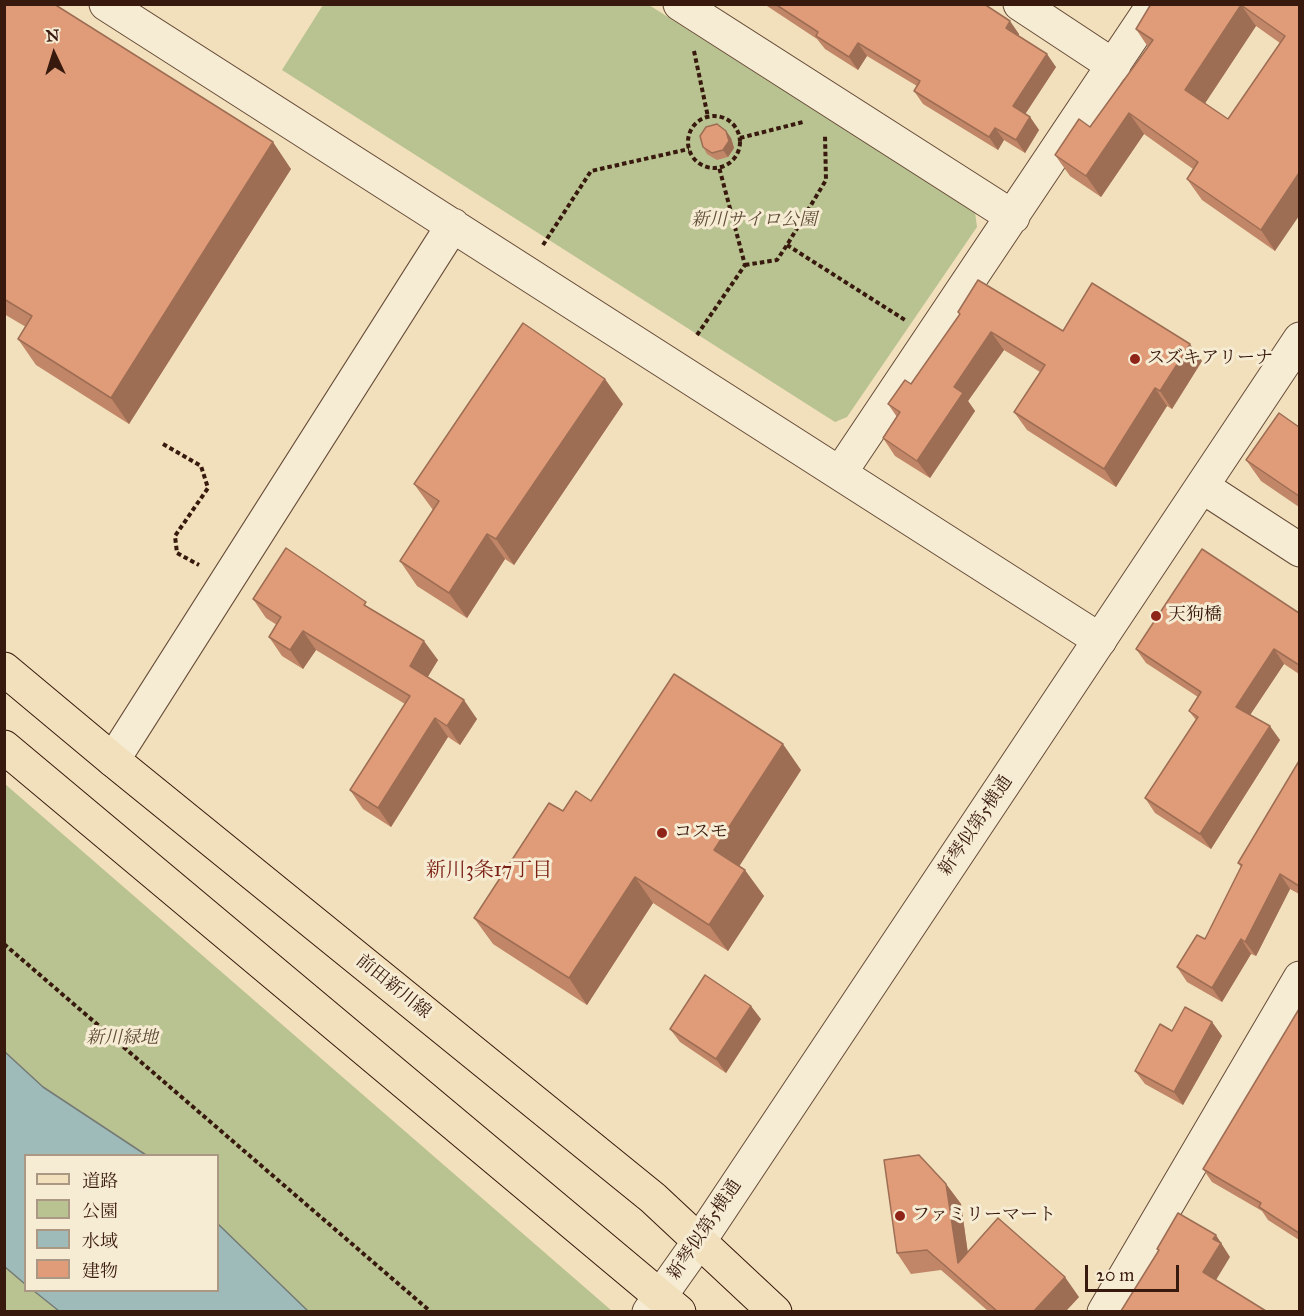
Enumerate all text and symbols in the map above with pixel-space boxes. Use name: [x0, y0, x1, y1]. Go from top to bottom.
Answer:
north arrow: [24, 24, 84, 84]
text: N: [45, 26, 60, 45]
park label: 新川サイロ公園: [691, 210, 817, 232]
place label: スズキアリーナ: [1147, 348, 1273, 370]
marker: スズキアリーナ: [1128, 352, 1142, 366]
place label: 天狗橋: [1168, 605, 1222, 627]
marker: 天狗橋: [1149, 609, 1163, 623]
street label: 新琴似第5横通: [935, 772, 1017, 880]
place label: コスモ: [674, 822, 728, 844]
marker: コスモ: [655, 826, 669, 840]
district label: 新川3条17丁目: [426, 859, 552, 883]
street label: 前田新川線: [351, 950, 435, 1024]
park label: 新川緑地: [86, 1028, 158, 1050]
legend: [24, 1154, 219, 1292]
text: 道路: [82, 1170, 118, 1192]
street label: 新琴似第5横通: [664, 1176, 746, 1284]
text: 公園: [82, 1200, 118, 1222]
place label: ファミリーマート: [912, 1205, 1056, 1227]
marker: ファミリーマート: [893, 1209, 907, 1223]
text: 水域: [82, 1230, 118, 1252]
scale bar: [1088, 1253, 1182, 1291]
text: 建物: [82, 1260, 118, 1282]
text: 20 m: [1096, 1264, 1134, 1286]

